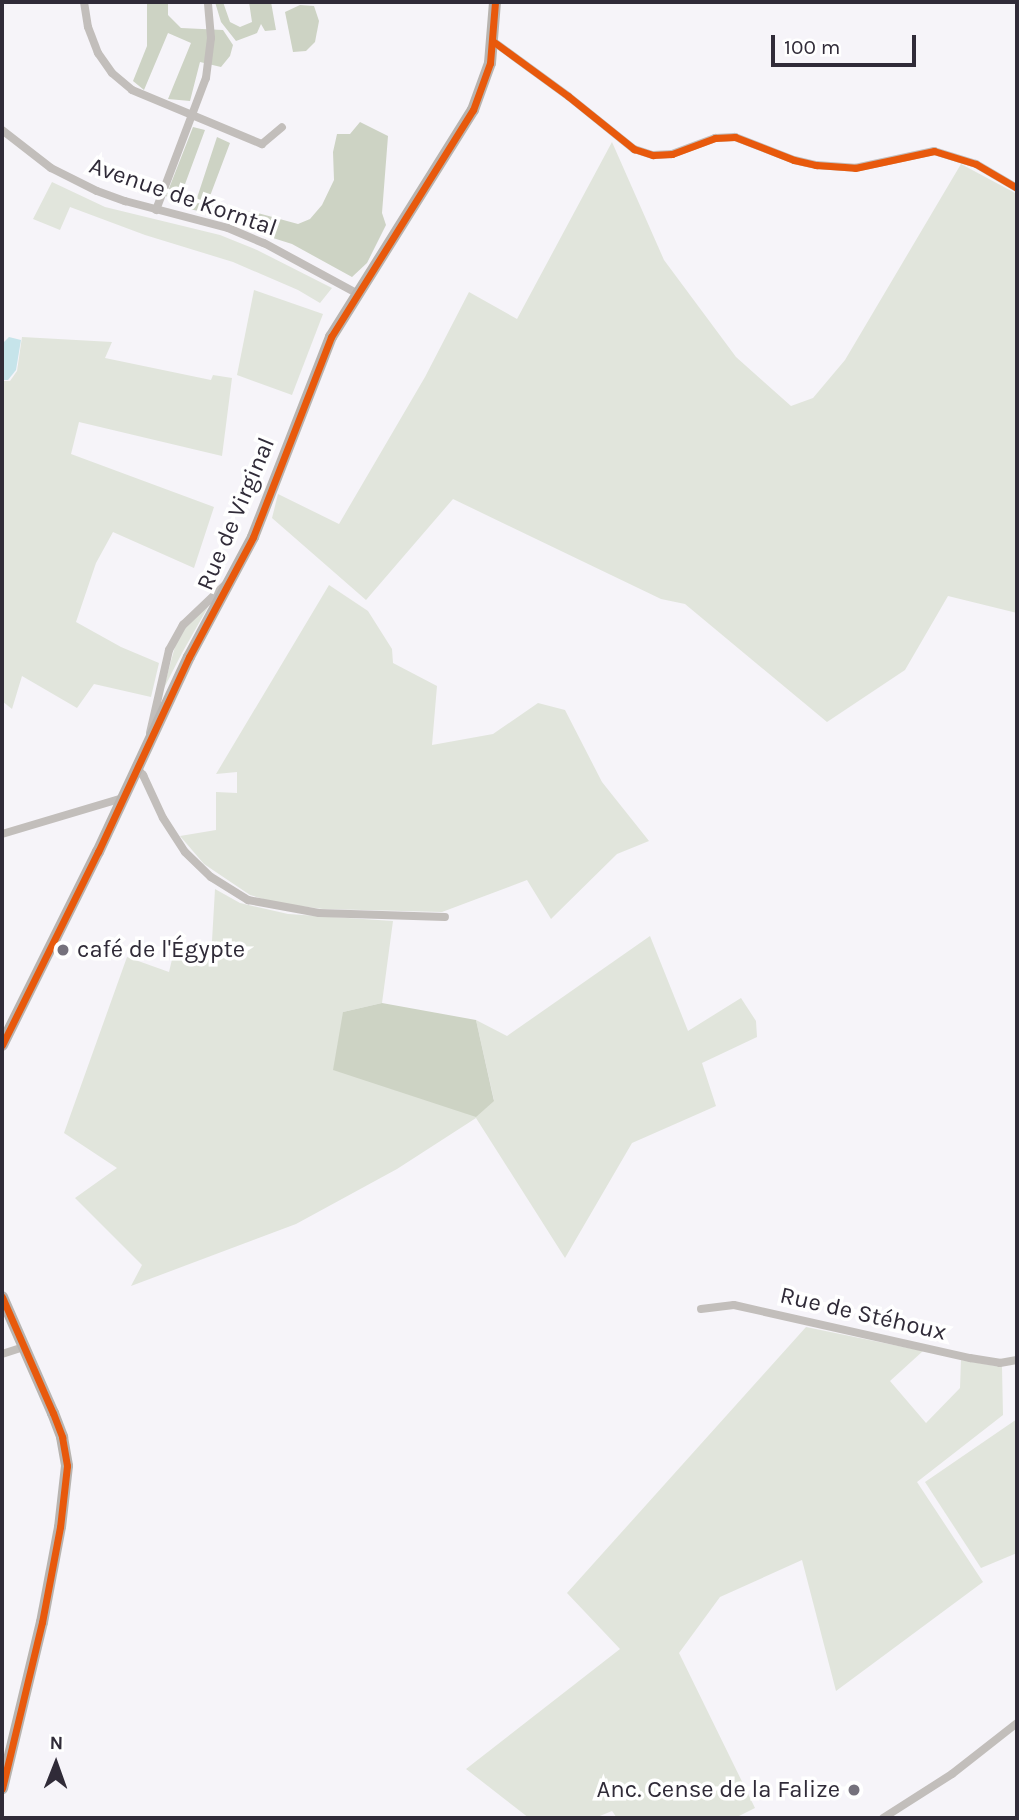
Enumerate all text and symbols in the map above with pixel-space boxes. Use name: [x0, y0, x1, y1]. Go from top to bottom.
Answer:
scale bar: [774, 21, 919, 65]
text: 100 m: [784, 35, 841, 59]
street label: Avenue de Korntal: [85, 151, 281, 243]
street label: Rue de Virginal: [191, 433, 281, 595]
place label: café de l'Égypte: [77, 936, 245, 964]
marker: café de l'Égypte: [55, 942, 71, 958]
street label: Rue de Stéhoux: [777, 1281, 949, 1347]
north arrow: [21, 1729, 91, 1799]
text: N: [49, 1732, 63, 1754]
place label: Anc. Cense de la Falize: [597, 1776, 840, 1804]
marker: Anc. Cense de la Falize: [846, 1782, 862, 1798]

